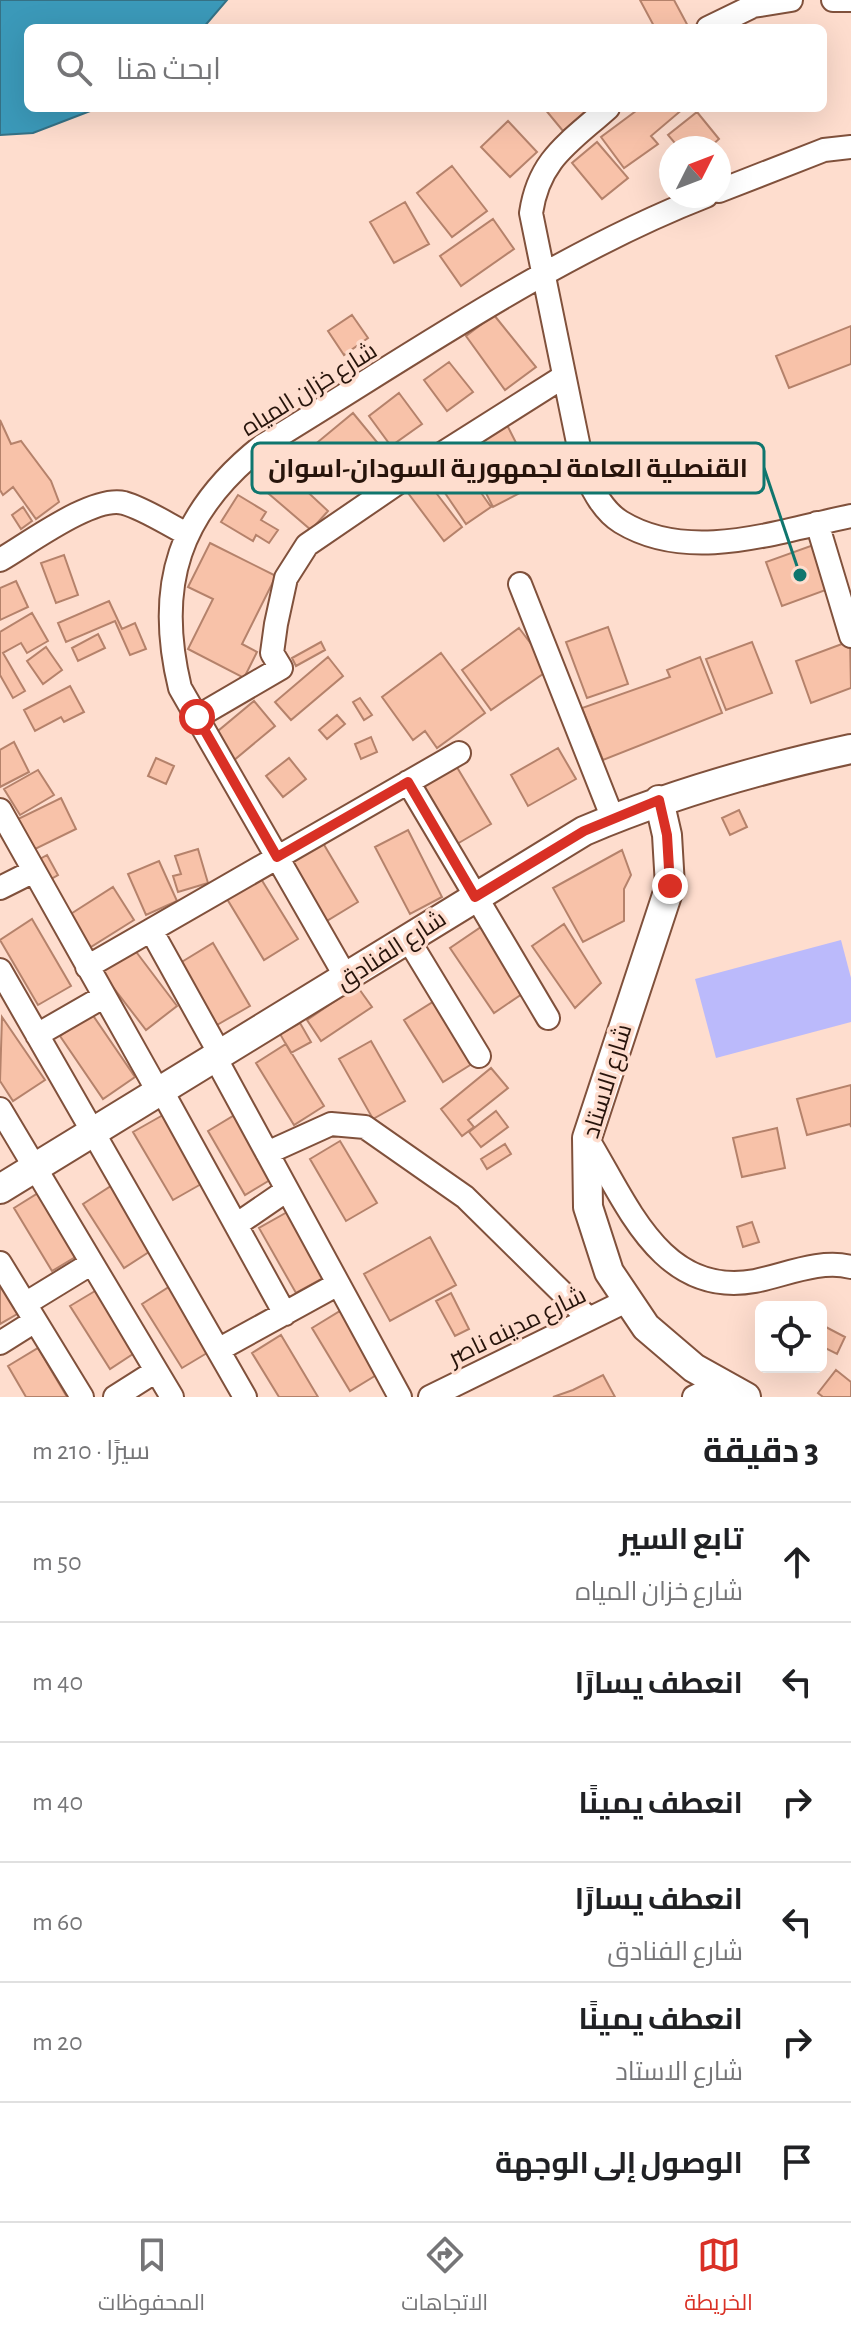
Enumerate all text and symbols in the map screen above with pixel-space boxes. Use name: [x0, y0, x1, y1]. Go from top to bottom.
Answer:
search box: [24, 24, 827, 112]
icon: search: [52, 46, 96, 90]
text: ابحث هنا: [116, 55, 221, 85]
north arrow: [659, 136, 731, 208]
street label: شارع خزان المياه: [237, 338, 383, 444]
callout: القنصلية العامة لجمهورية السودان-اسوان: [252, 443, 764, 493]
text: القنصلية العامة لجمهورية السودان-اسوان: [268, 456, 748, 484]
route start: [179, 699, 215, 735]
route end: [652, 868, 688, 904]
street label: شارع الفنادق: [332, 906, 452, 998]
street label: شارع الاستاد: [578, 1021, 640, 1142]
street label: شارع مدينه ناصر: [443, 1282, 591, 1374]
map controls: [755, 1301, 827, 1373]
button: locate: [755, 1301, 827, 1373]
text: 3 دقيقة: [703, 1435, 819, 1469]
text: سيرًا · 210 m: [32, 1438, 150, 1464]
text: تابع السير: [619, 1525, 743, 1555]
icon: ahead: [775, 1540, 819, 1584]
text: 50 m: [32, 1549, 82, 1575]
text: شارع خزان المياه: [575, 1579, 743, 1605]
icon: left: [775, 1660, 819, 1704]
text: 40 m: [32, 1669, 83, 1695]
text: انعطف يسارًا: [575, 1669, 743, 1699]
icon: right: [775, 1780, 819, 1824]
text: 40 m: [32, 1789, 83, 1815]
text: انعطف يمينًا: [579, 1789, 743, 1819]
text: انعطف يسارًا: [575, 1885, 743, 1915]
icon: left: [775, 1900, 819, 1944]
text: 60 m: [32, 1909, 83, 1935]
text: شارع الفنادق: [607, 1939, 743, 1965]
text: انعطف يمينًا: [579, 2005, 743, 2035]
icon: right: [775, 2020, 819, 2064]
text: 20 m: [32, 2029, 83, 2055]
text: شارع الاستاد: [615, 2059, 743, 2085]
icon: arrive: [775, 2140, 819, 2184]
text: الوصول إلى الوجهة: [495, 2149, 743, 2179]
tab: المحفوظات: [98, 2233, 205, 2323]
tab: الاتجاهات: [401, 2233, 488, 2323]
tab: الخريطة: [684, 2233, 753, 2323]

